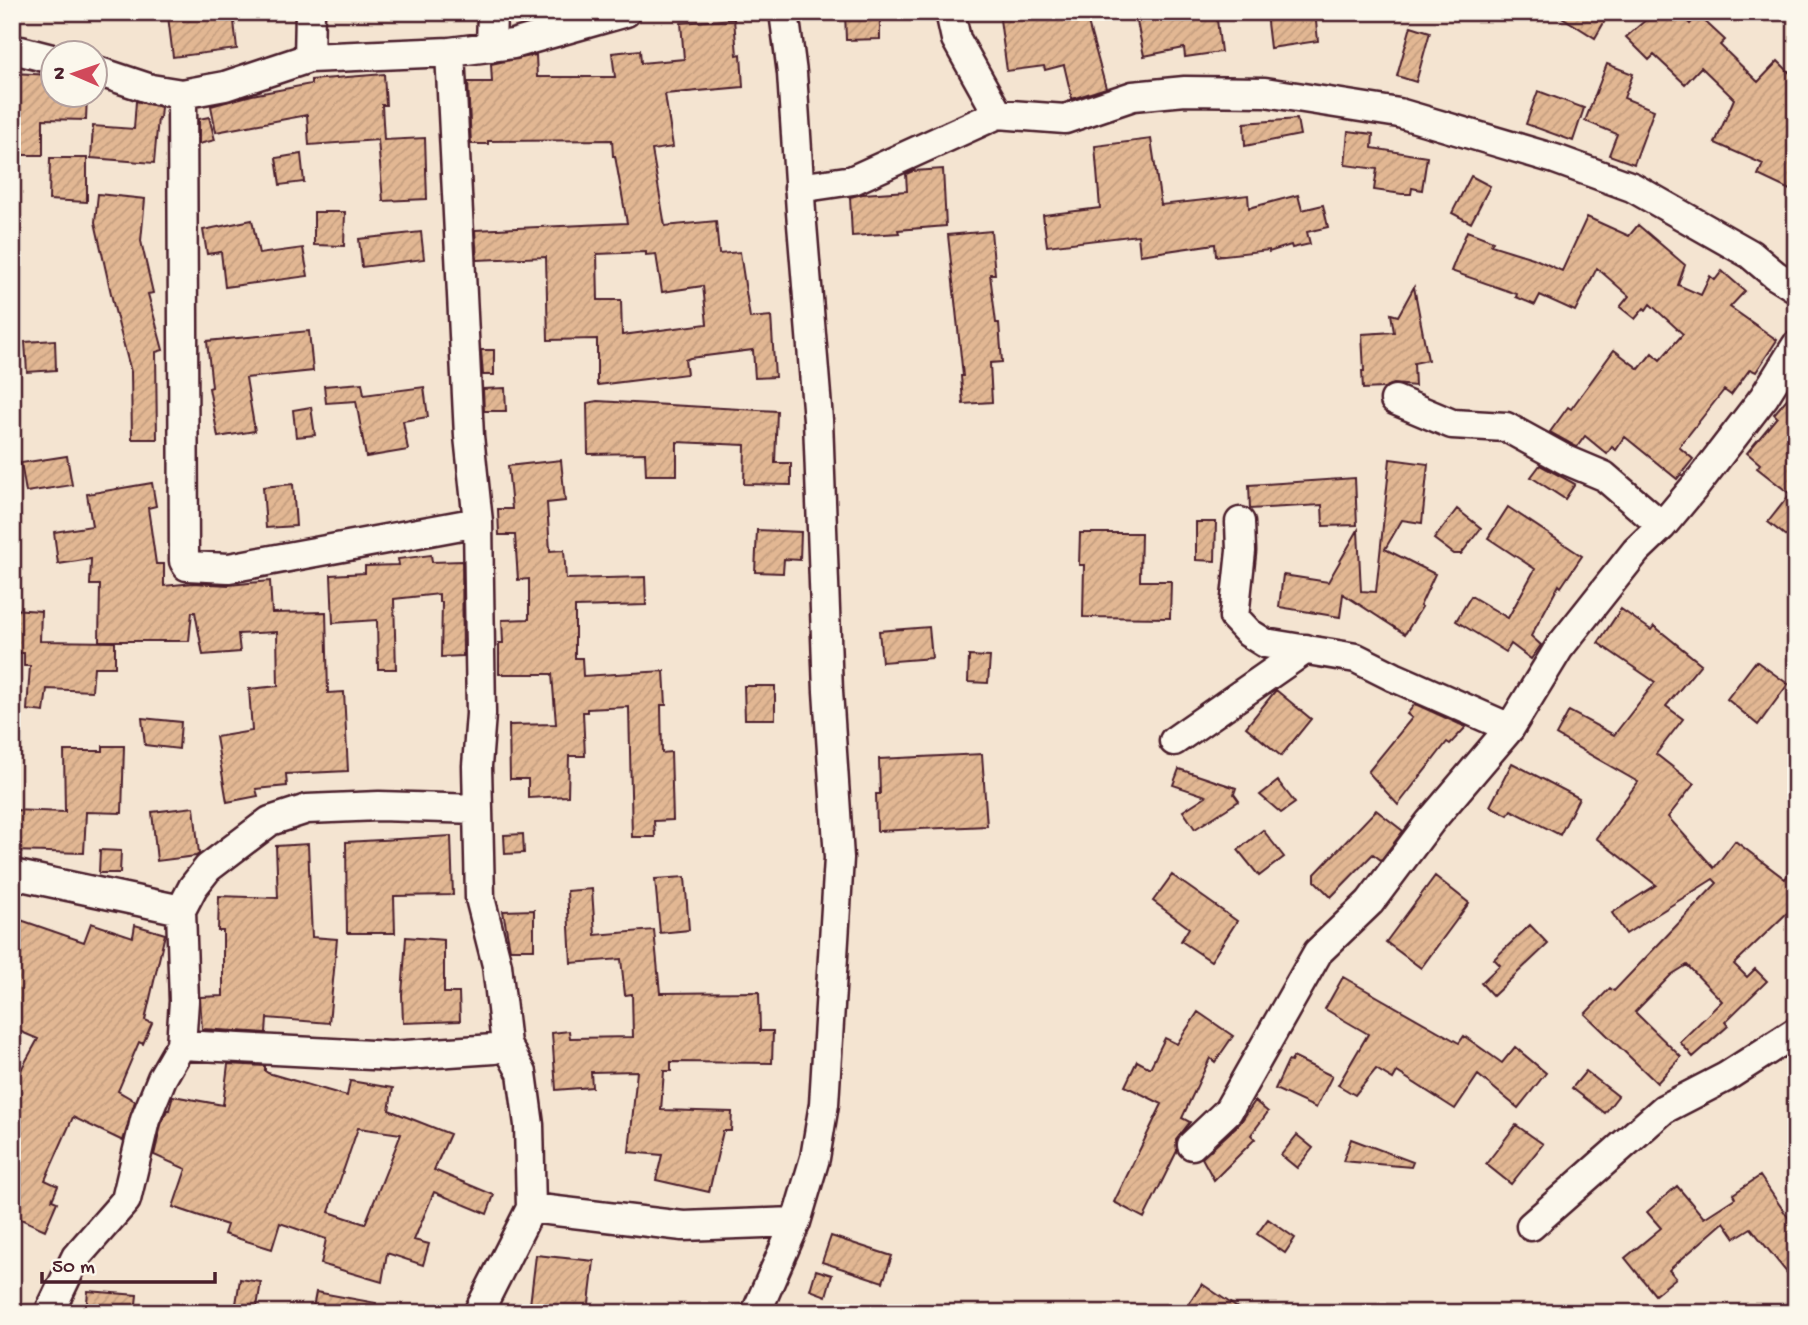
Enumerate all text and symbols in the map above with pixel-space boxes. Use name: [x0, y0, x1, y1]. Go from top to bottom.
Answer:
north arrow: [38, 38, 108, 108]
text: N: [49, 67, 72, 80]
scale bar: [42, 1241, 215, 1285]
text: 50 m: [52, 1256, 95, 1281]

